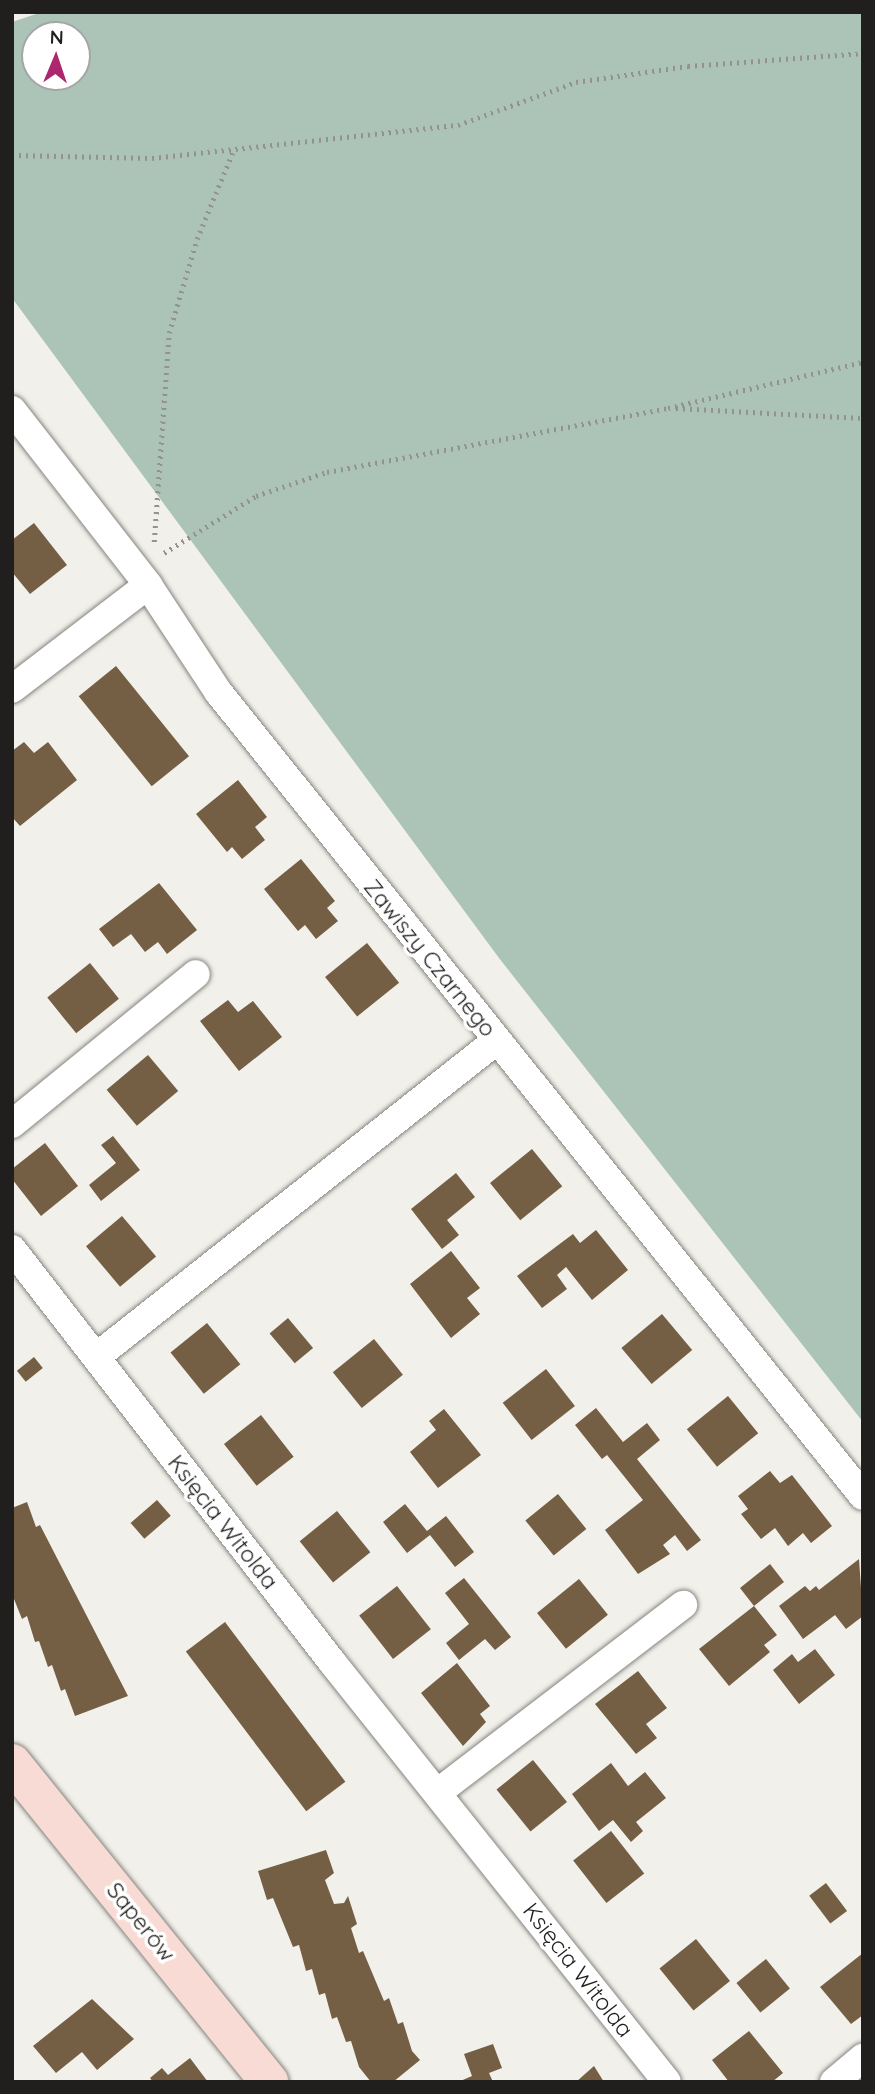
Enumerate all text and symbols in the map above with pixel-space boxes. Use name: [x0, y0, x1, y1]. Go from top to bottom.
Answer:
north arrow: [21, 21, 91, 91]
text: N: [49, 25, 64, 49]
street label: Zawiszy Czarnego: [358, 874, 502, 1042]
street label: Księcia Witolda: [162, 1449, 284, 1595]
street label: Saperów: [101, 1877, 181, 1967]
street label: Księcia Witolda: [517, 1897, 639, 2043]

